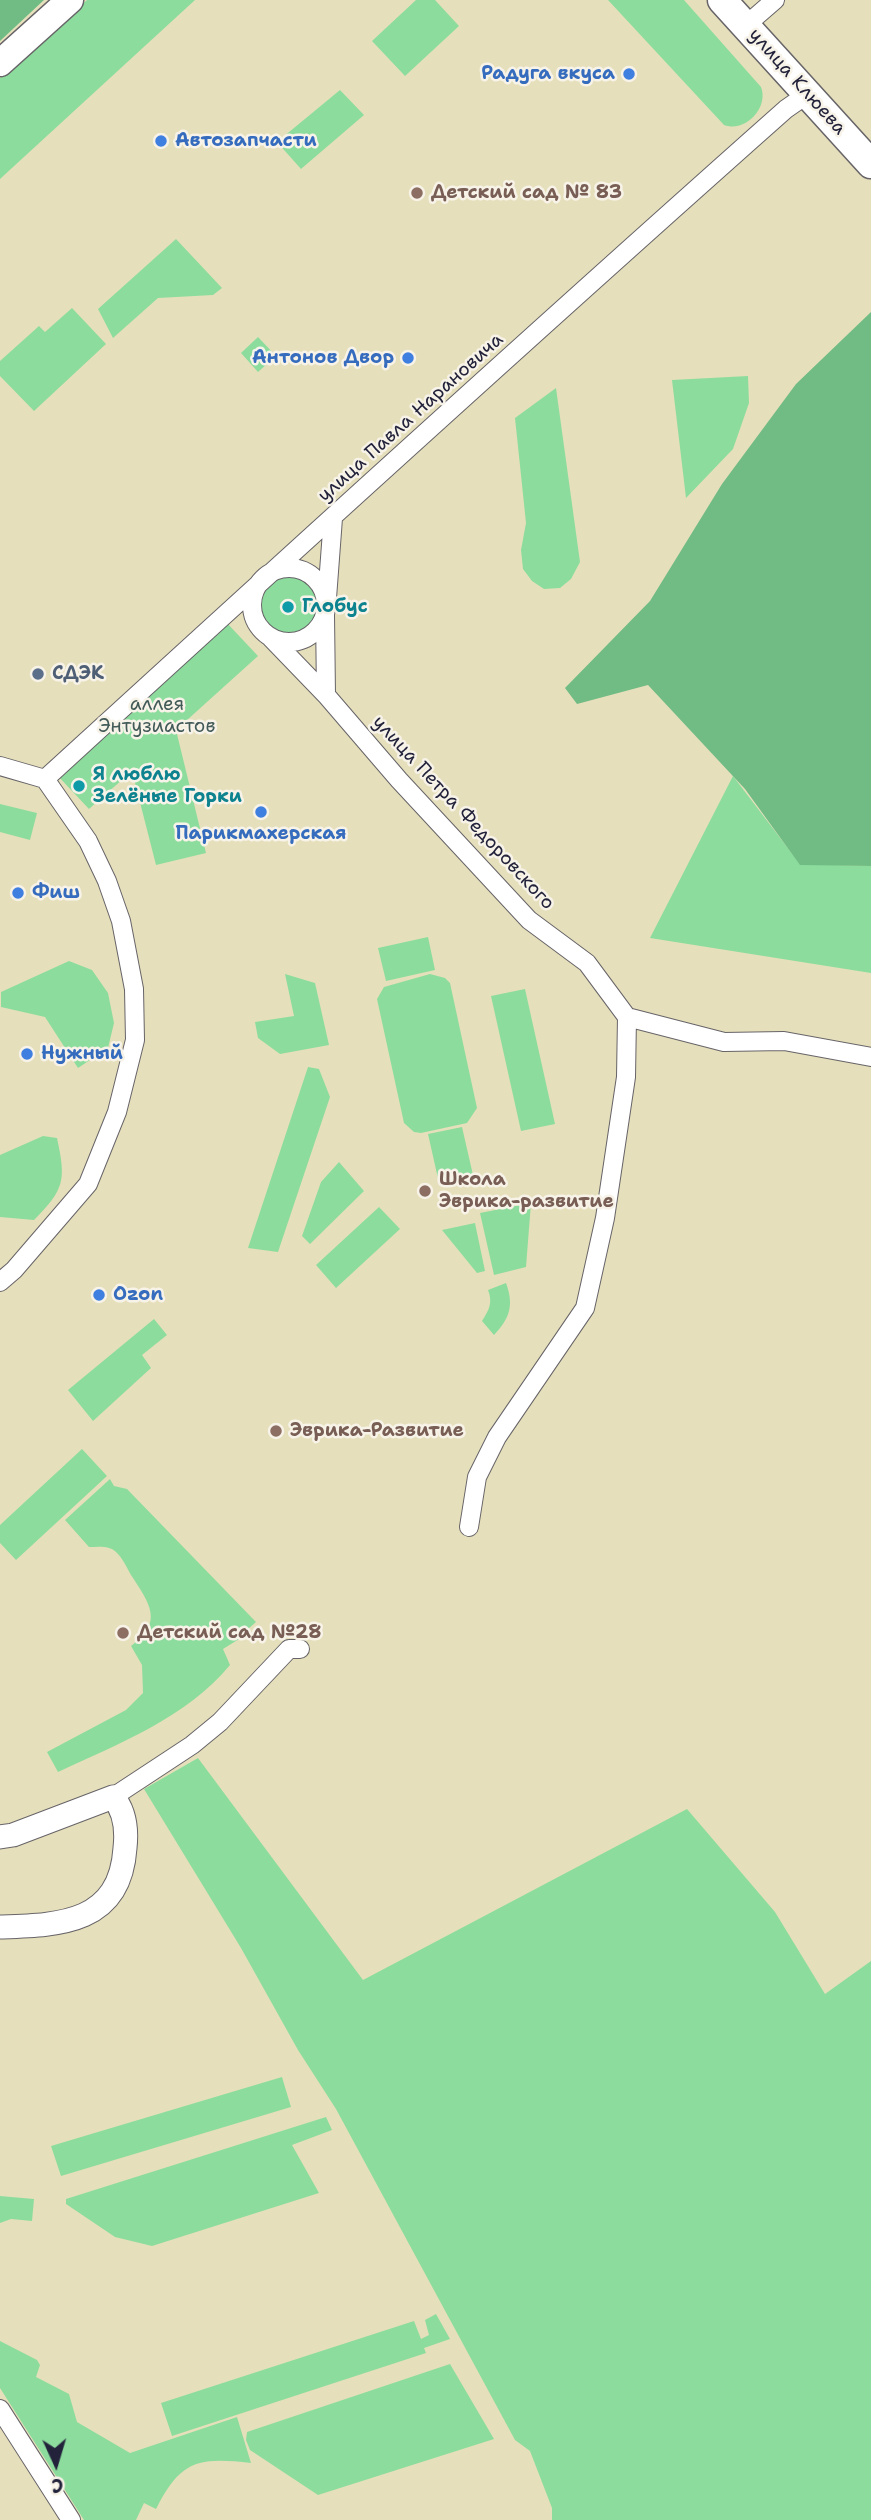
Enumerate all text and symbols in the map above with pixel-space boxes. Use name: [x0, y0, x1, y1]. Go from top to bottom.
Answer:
street label: улица Клюева: [743, 24, 851, 140]
place label: Радуга вкуса: [481, 63, 615, 85]
marker: Радуга вкуса: [621, 66, 637, 82]
place label: Автозапчасти: [175, 130, 317, 152]
marker: Автозапчасти: [153, 133, 169, 149]
place label: Детский сад № 83: [431, 182, 622, 204]
marker: Детский сад № 83: [409, 185, 425, 201]
street label: улица Павла Нарановича: [314, 329, 508, 507]
place label: Антонов Двор: [252, 347, 394, 369]
marker: Антонов Двор: [400, 350, 416, 366]
place label: Глобус: [302, 596, 368, 618]
marker: Глобус: [280, 599, 296, 615]
place label: СДЭК: [52, 663, 104, 685]
marker: СДЭК: [30, 666, 46, 682]
park label: аллея Энтузиастов: [99, 694, 215, 738]
street label: улица Петра Федоровского: [367, 711, 559, 915]
place label: Я люблю Зелёные Горки: [93, 764, 242, 808]
marker: Я люблю Зелёные Горки: [71, 778, 87, 794]
marker: Парикмахерская: [253, 804, 269, 820]
place label: Парикмахерская: [175, 823, 347, 845]
place label: Фиш: [32, 882, 80, 904]
marker: Фиш: [10, 885, 26, 901]
place label: Нужный: [41, 1043, 123, 1065]
marker: Нужный: [19, 1046, 35, 1062]
place label: Школа Эврика-развитие: [439, 1169, 614, 1213]
marker: Школа Эврика-развитие: [417, 1183, 433, 1199]
place label: Ozon: [113, 1284, 163, 1306]
marker: Ozon: [91, 1287, 107, 1303]
place label: Эврика-Развитие: [290, 1420, 464, 1442]
marker: Эврика-Развитие: [268, 1423, 284, 1439]
place label: Детский сад №28: [137, 1622, 322, 1644]
marker: Детский сад №28: [115, 1625, 131, 1641]
north arrow: [21, 2429, 91, 2499]
text: С: [51, 2473, 64, 2498]

